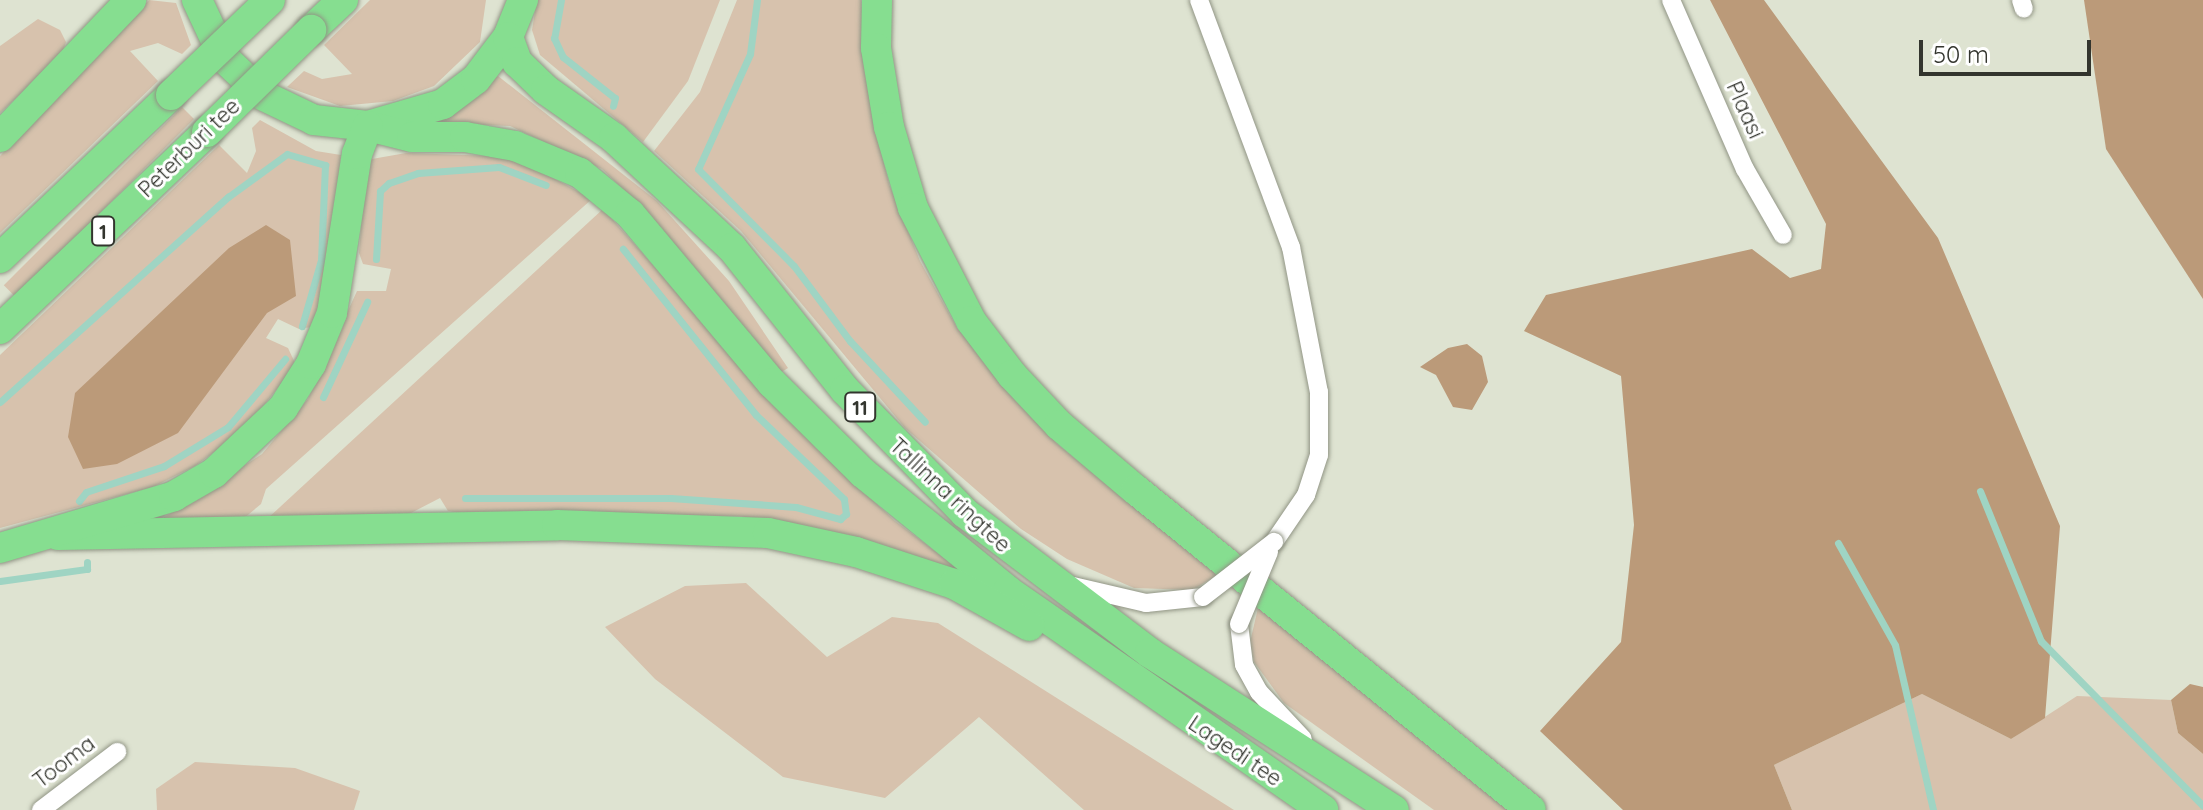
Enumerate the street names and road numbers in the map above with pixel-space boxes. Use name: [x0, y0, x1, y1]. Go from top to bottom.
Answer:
street label: Plaasi: [1721, 77, 1769, 143]
street label: Peterburi tee: [133, 93, 245, 203]
road number: 1: [91, 215, 115, 247]
road number: 11: [844, 391, 876, 423]
street label: Tallinna ringtee: [884, 432, 1016, 558]
street label: Lagedi tee: [1183, 710, 1287, 792]
street label: Tooma: [28, 730, 100, 794]

